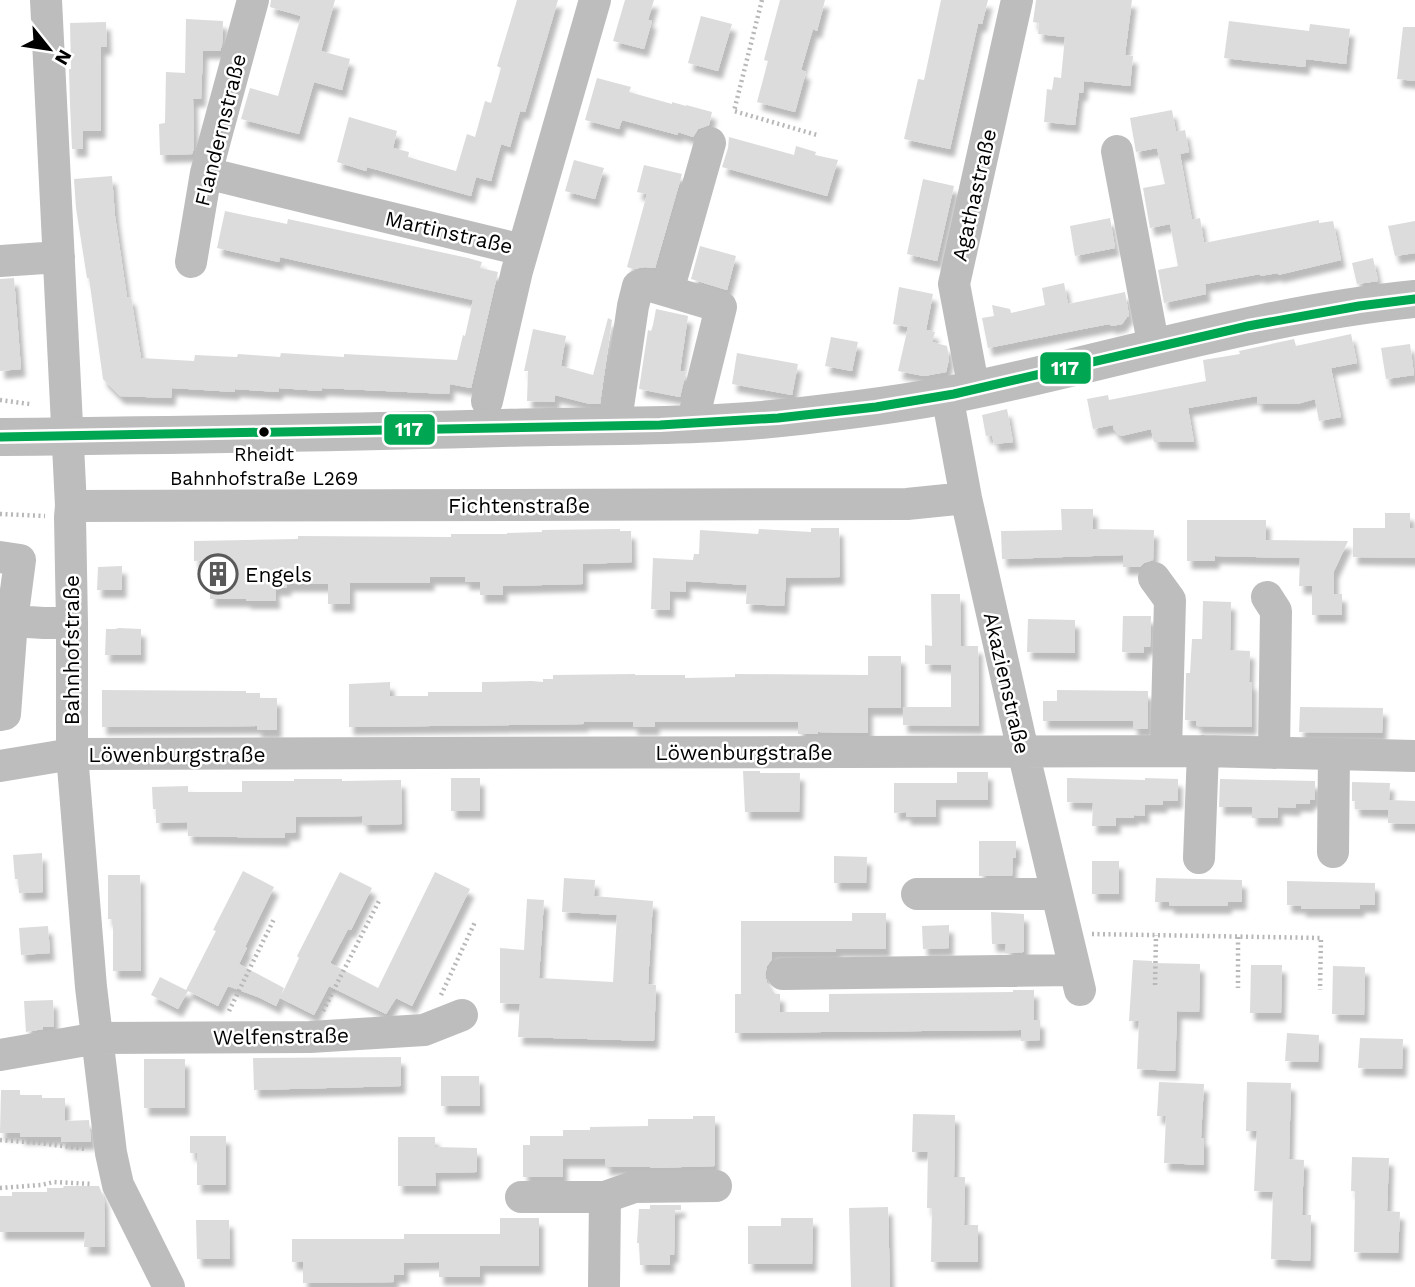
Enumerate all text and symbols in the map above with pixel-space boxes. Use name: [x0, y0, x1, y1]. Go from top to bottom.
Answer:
north arrow: [14, 14, 84, 84]
text: N: [50, 45, 77, 69]
street label: Flandernstraße: [189, 51, 251, 209]
street label: Agathastraße: [947, 126, 1001, 264]
street label: Martinstraße: [383, 205, 515, 259]
line badge: 117: [1039, 351, 1092, 385]
text: 117: [1051, 357, 1079, 380]
line badge: 117: [383, 413, 436, 446]
text: 117: [395, 418, 423, 441]
marker: Rheidt Bahnhofstraße L269: [257, 425, 271, 439]
place label: Rheidt Bahnhofstraße L269: [170, 443, 358, 490]
street label: Fichtenstraße: [448, 493, 590, 518]
building icon: Engels: [197, 553, 239, 595]
place label: Engels: [245, 562, 312, 587]
street label: Bahnhofstraße: [59, 575, 84, 725]
street label: Akazienstraße: [979, 610, 1035, 756]
street label: Löwenburgstraße: [655, 740, 833, 765]
street label: Löwenburgstraße: [88, 742, 266, 767]
street label: Welfenstraße: [213, 1022, 349, 1050]

